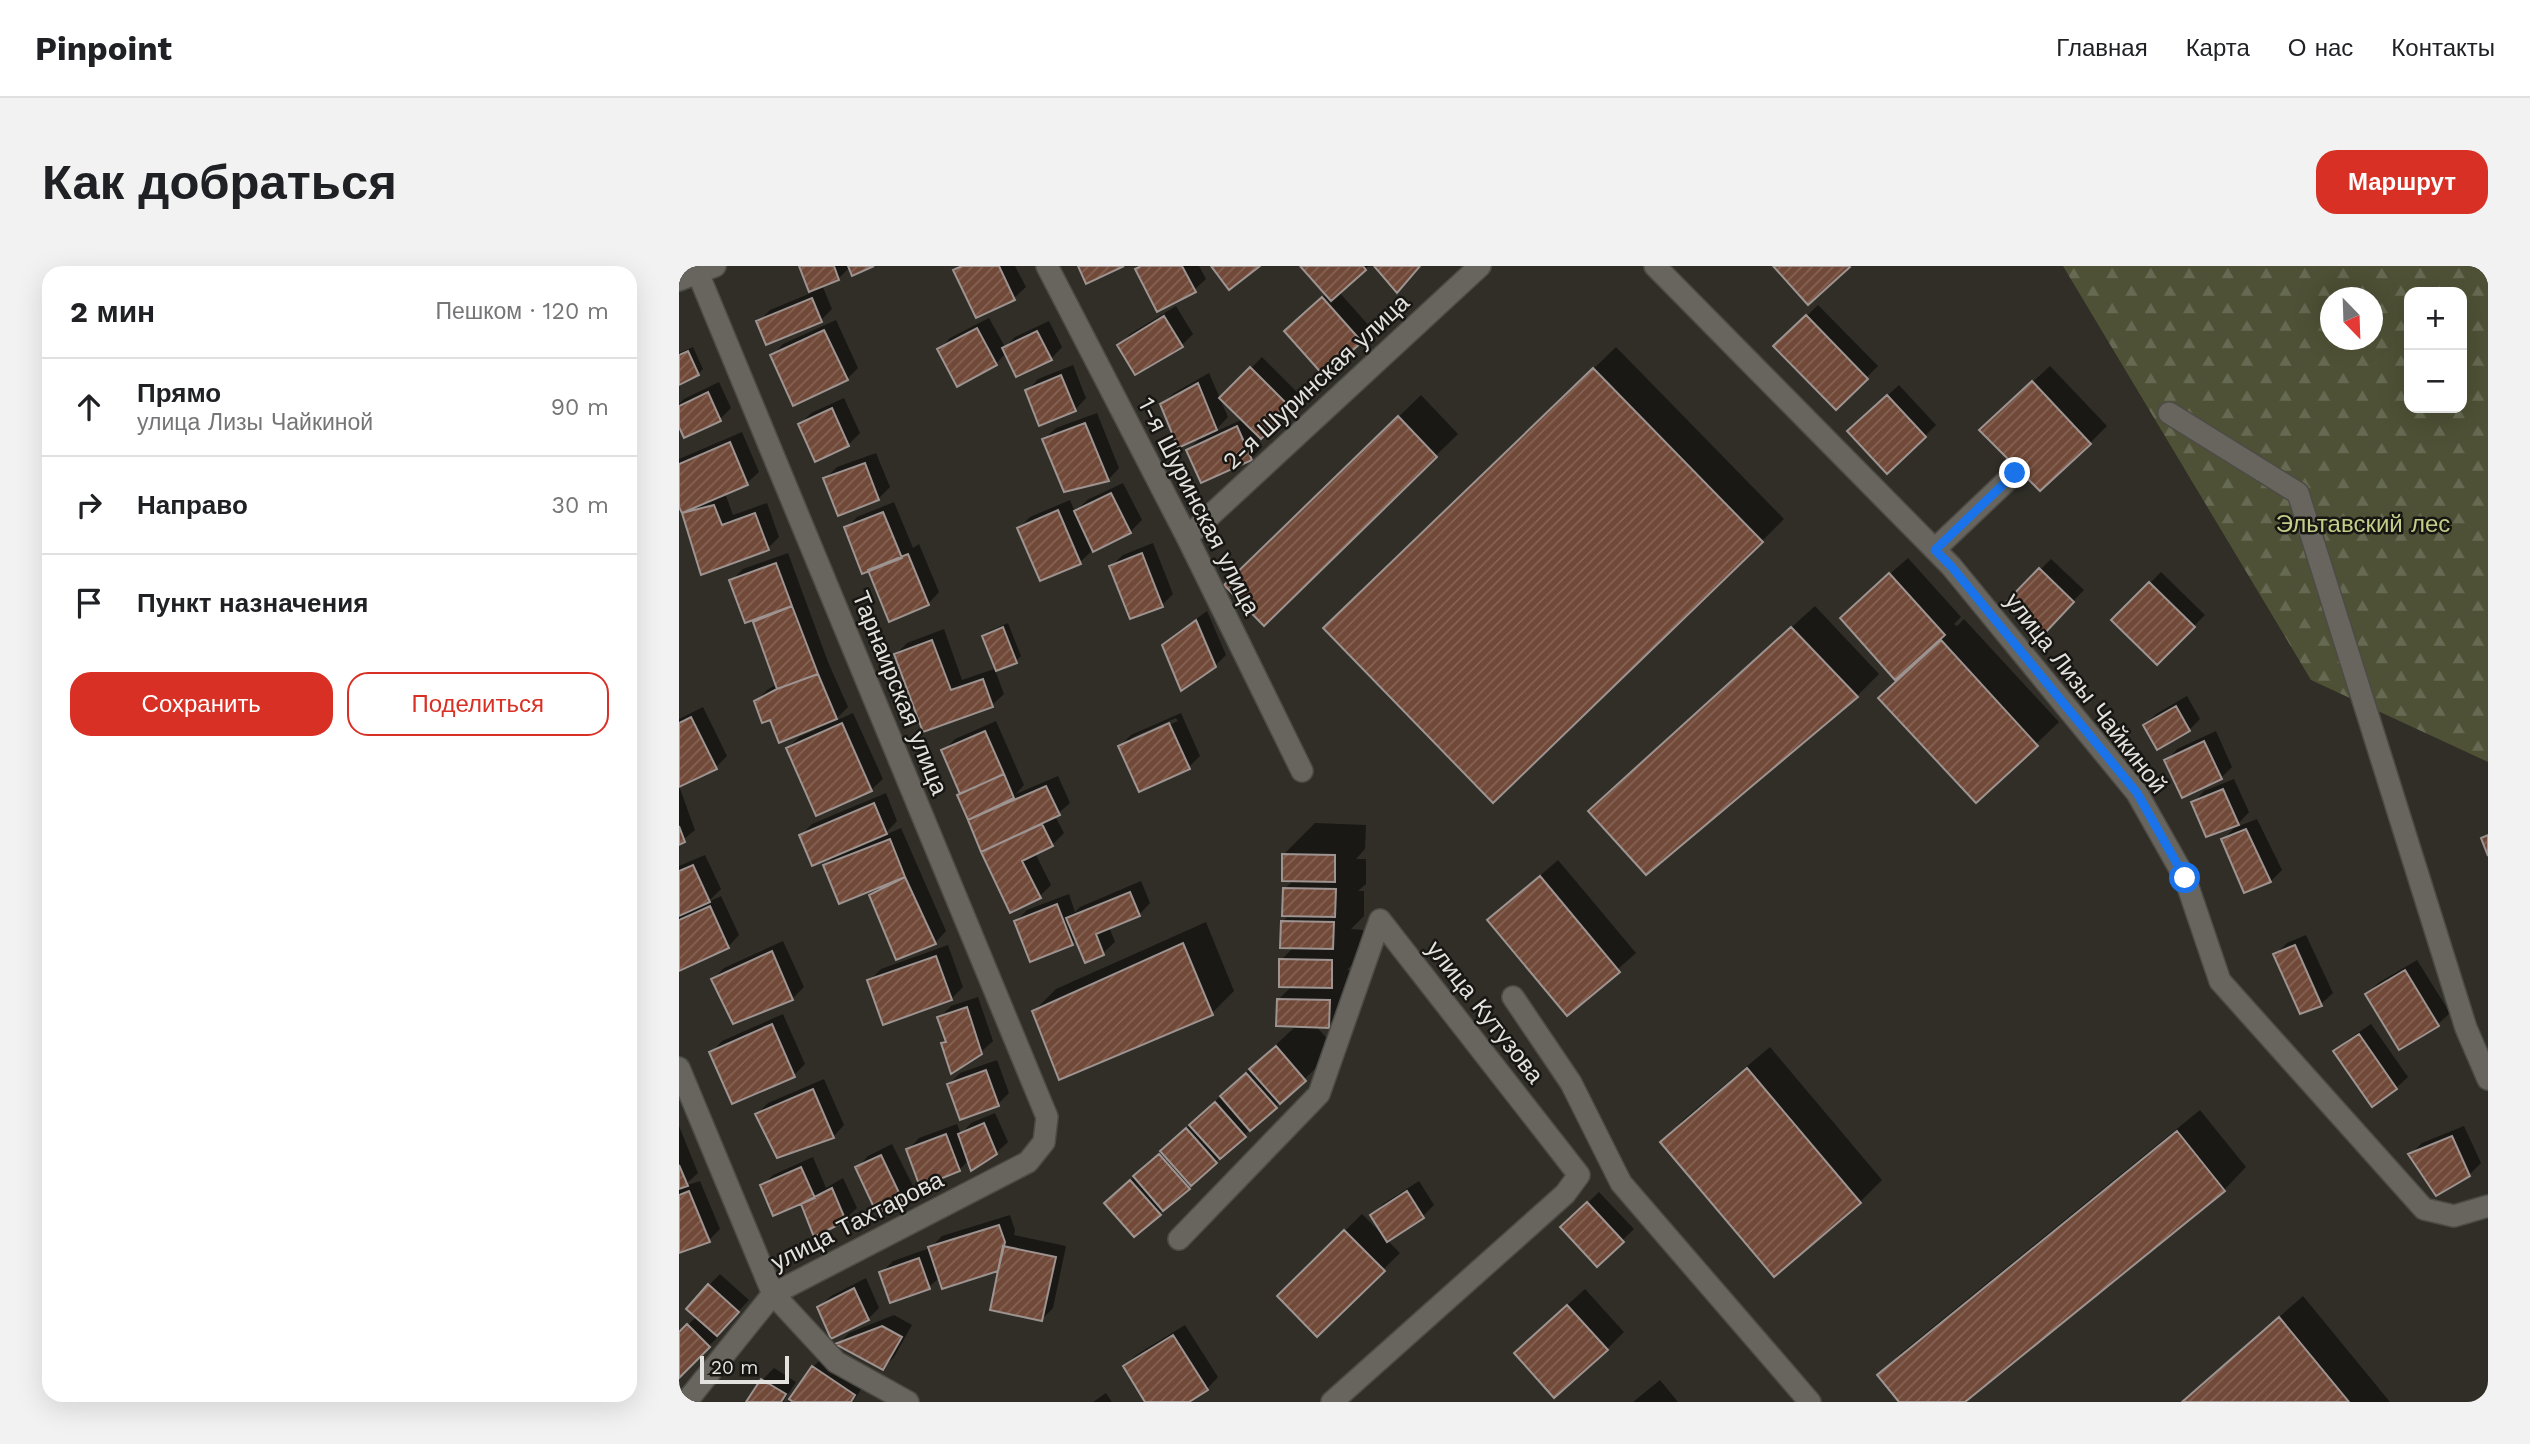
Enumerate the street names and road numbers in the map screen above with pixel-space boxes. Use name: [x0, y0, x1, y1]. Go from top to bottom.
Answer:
street label: 2-я Шуринская улица: [1217, 288, 1415, 476]
street label: 1-я Шуринская улица: [1132, 393, 1266, 620]
street label: Тарнаирская улица: [846, 587, 954, 800]
street label: улица Лизы Чайкиной: [1999, 587, 2173, 799]
street label: улица Кутузова: [1421, 935, 1550, 1089]
street label: улица Тахтарова: [766, 1165, 948, 1276]

